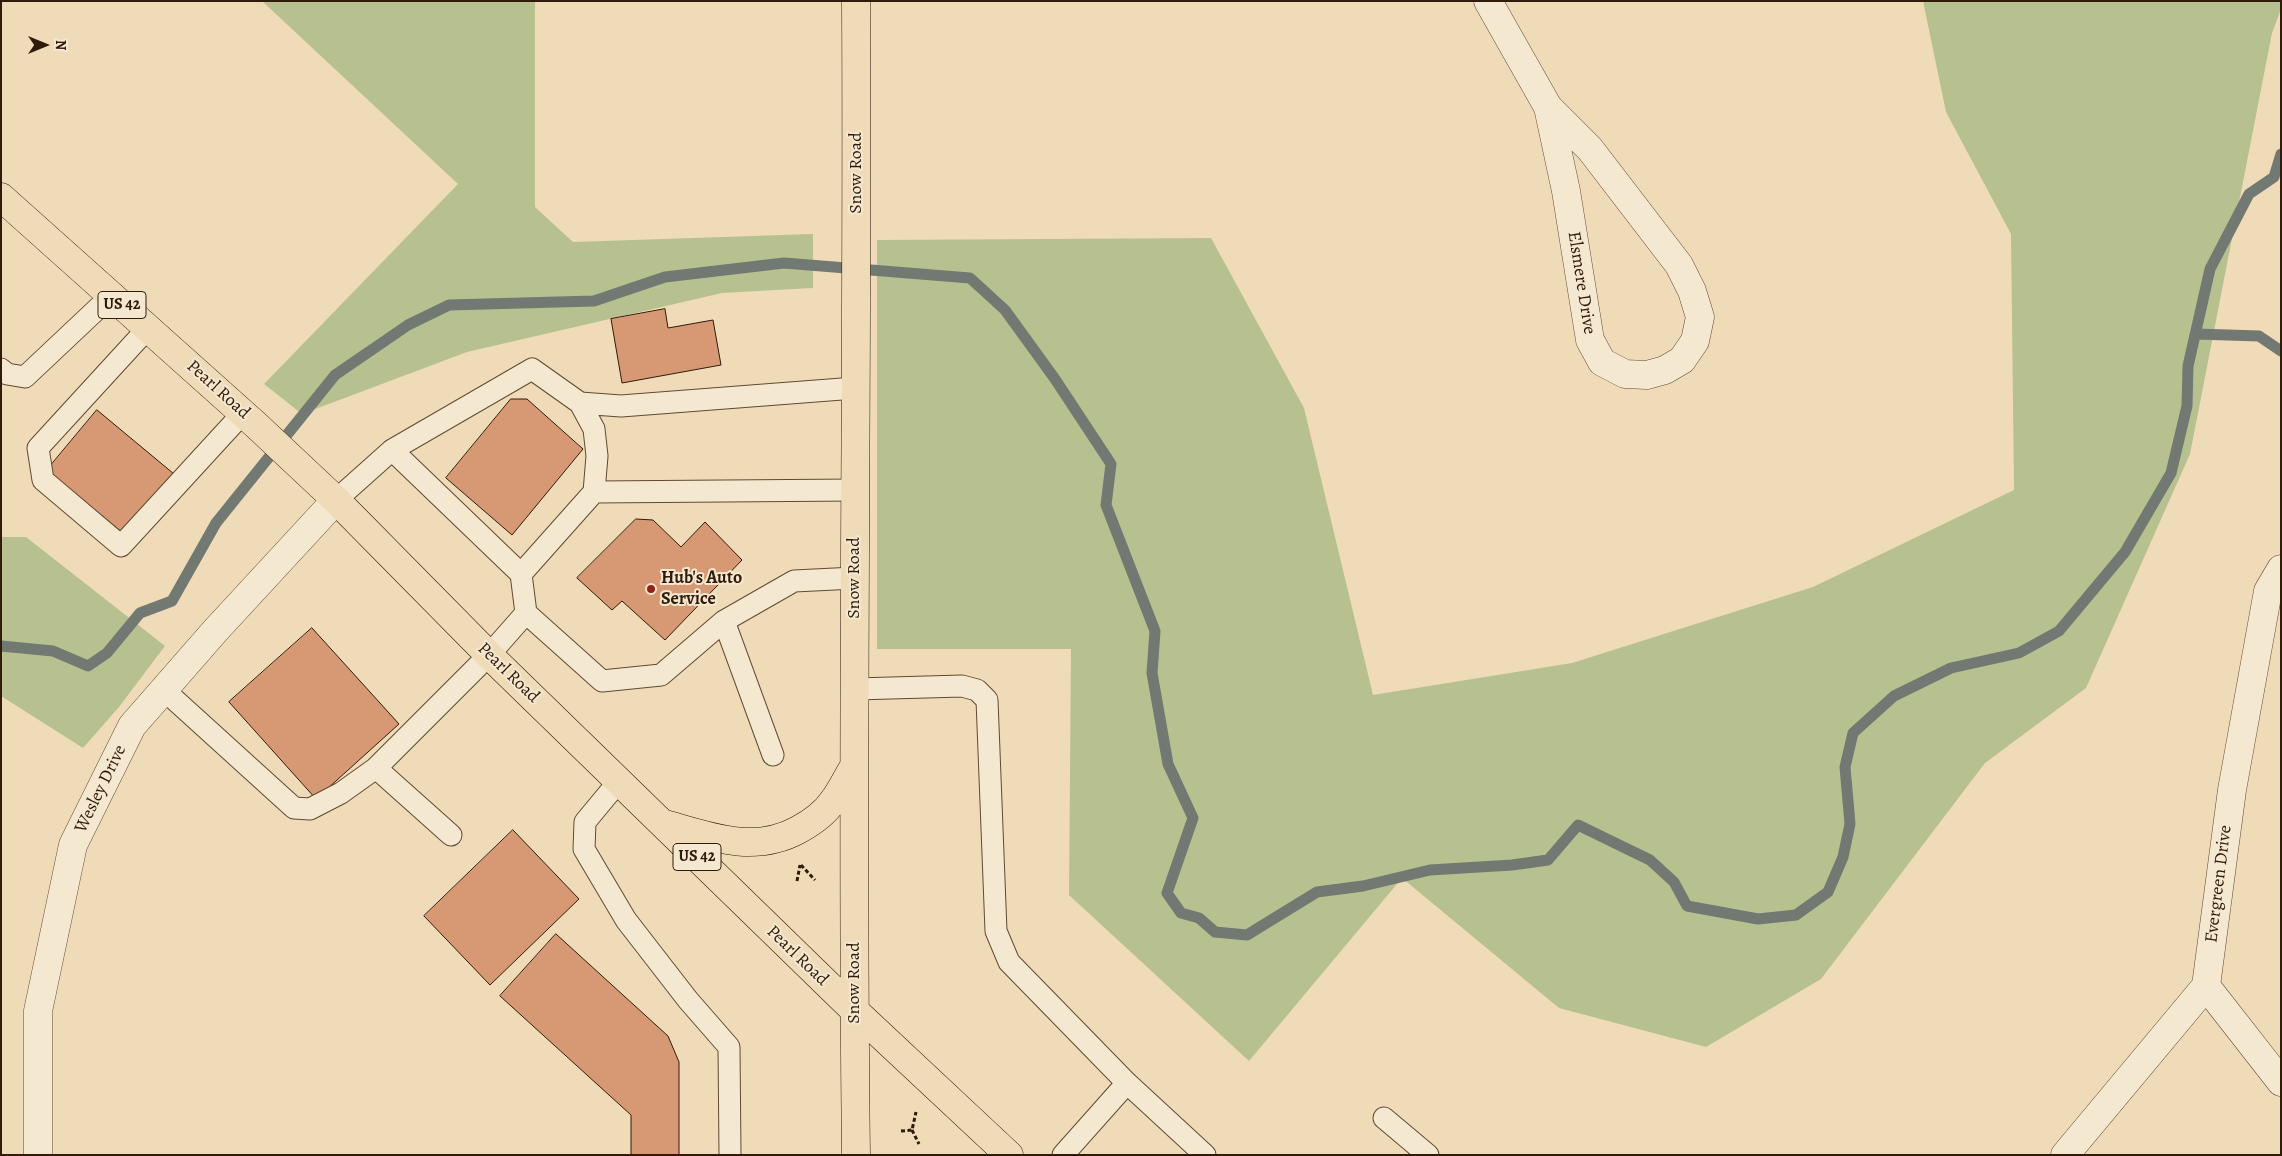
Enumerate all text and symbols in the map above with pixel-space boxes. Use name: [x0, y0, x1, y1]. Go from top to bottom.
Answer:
north arrow: [20, 20, 70, 70]
text: N: [51, 40, 70, 50]
street label: Snow Road: [846, 132, 868, 214]
street label: Elsmere Drive: [1562, 230, 1600, 336]
road number: US 42: [98, 292, 146, 318]
street label: Pearl Road: [182, 356, 254, 424]
street label: Snow Road: [844, 537, 866, 619]
place label: Hub's Auto Service: [661, 568, 742, 610]
marker: Hub's Auto Service: [645, 583, 657, 595]
street label: Pearl Road: [472, 638, 544, 708]
street label: Wesley Drive: [70, 741, 132, 837]
street label: Evergreen Drive: [2201, 824, 2237, 944]
road number: US 42: [673, 844, 721, 870]
street label: Pearl Road: [761, 921, 833, 991]
street label: Snow Road: [844, 942, 866, 1024]

